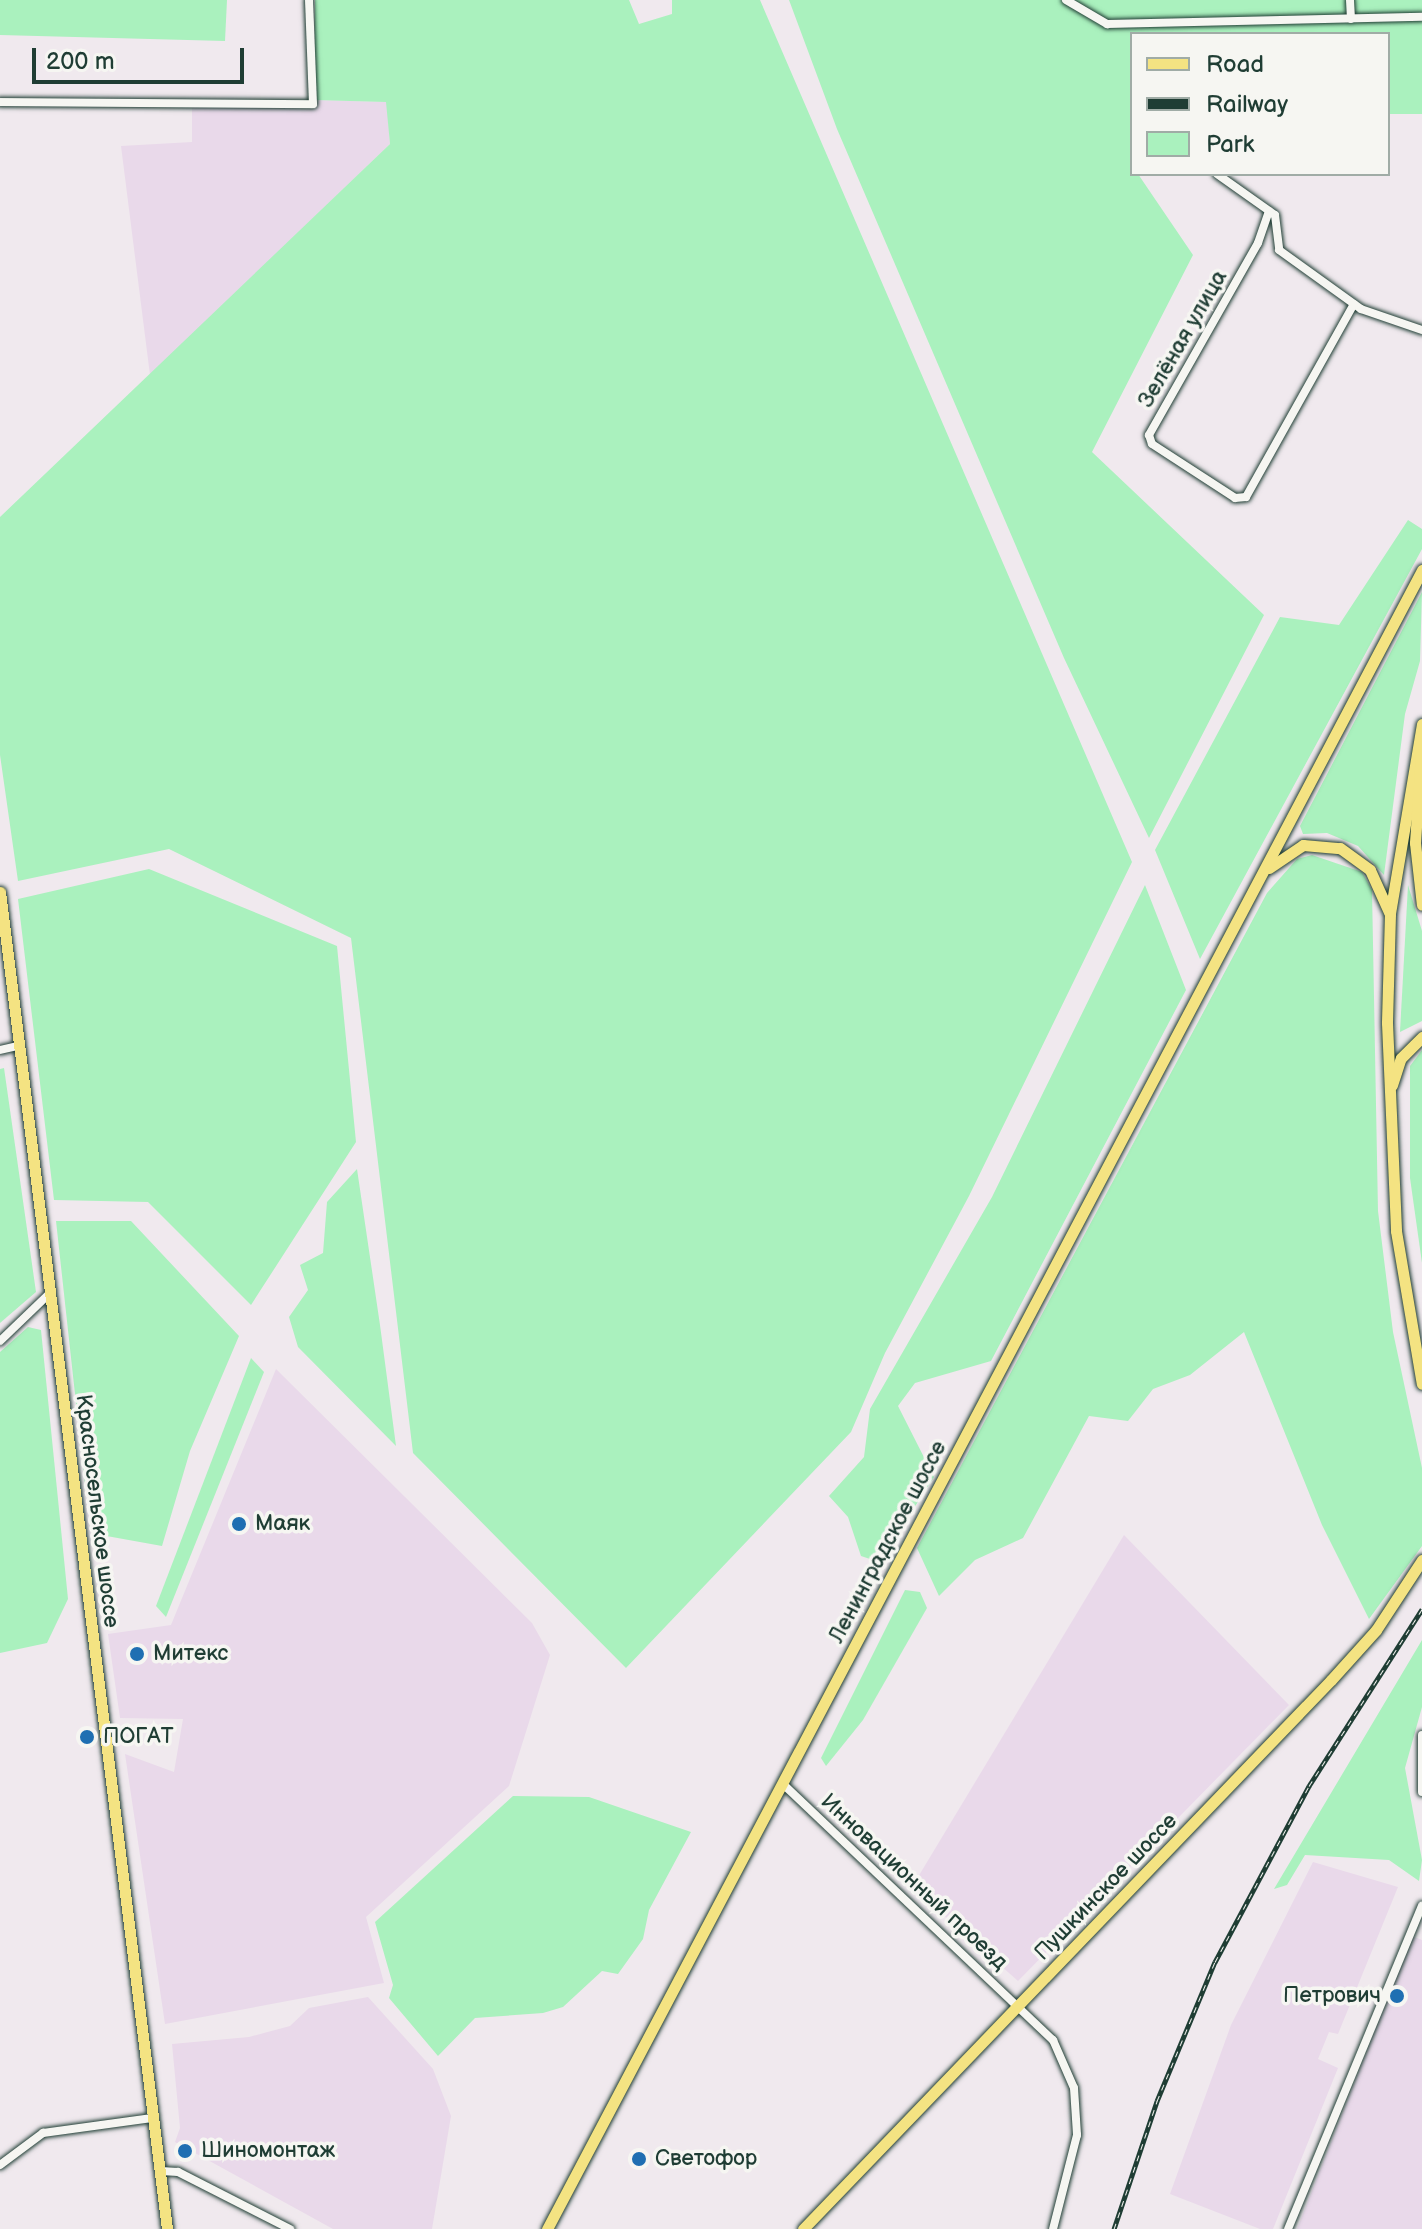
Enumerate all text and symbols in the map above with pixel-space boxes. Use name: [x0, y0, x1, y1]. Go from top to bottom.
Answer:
scale bar: [36, 32, 248, 82]
legend: [1130, 32, 1390, 176]
text: 200 m: [46, 47, 115, 76]
text: Road: [1206, 50, 1264, 79]
text: Railway: [1206, 90, 1288, 119]
text: Park: [1206, 130, 1254, 159]
street label: Зелёная улица: [1133, 266, 1233, 412]
street label: Красносельское шоссе: [70, 1393, 124, 1629]
street label: Ленинградское шоссе: [824, 1437, 952, 1647]
place label: Маяк: [255, 1511, 310, 1537]
marker: Маяк: [230, 1515, 248, 1533]
place label: Митекс: [153, 1641, 228, 1667]
marker: Митекс: [128, 1645, 146, 1663]
place label: ПОГАТ: [103, 1724, 173, 1750]
marker: ПОГАТ: [78, 1728, 96, 1746]
street label: Инновационный проезд: [815, 1788, 1013, 1976]
street label: Пушкинское шоссе: [1029, 1808, 1183, 1966]
place label: Петрович: [1283, 1983, 1381, 2009]
marker: Петрович: [1388, 1987, 1406, 2005]
place label: Шиномонтаж: [201, 2138, 335, 2164]
marker: Шиномонтаж: [176, 2142, 194, 2160]
place label: Светофор: [655, 2146, 757, 2172]
marker: Светофор: [630, 2150, 648, 2168]

